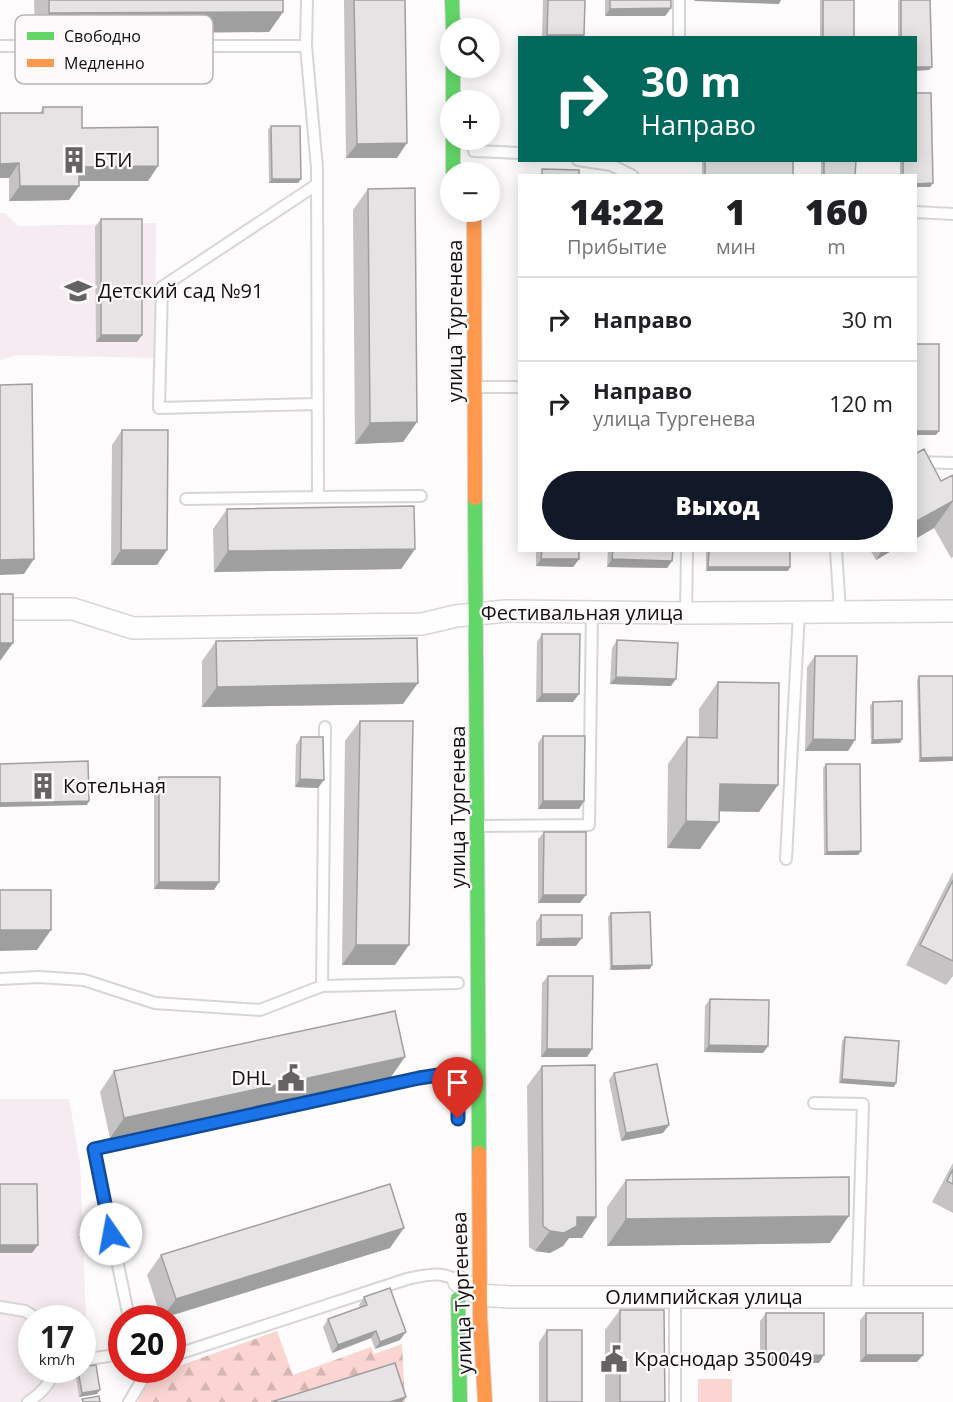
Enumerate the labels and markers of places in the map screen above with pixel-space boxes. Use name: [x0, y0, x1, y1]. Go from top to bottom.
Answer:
building icon: БТИ: [59, 145, 89, 175]
place label: БТИ: [94, 146, 132, 173]
school or university icon: Детский сад №91: [63, 276, 93, 306]
place label: Детский сад №91: [98, 277, 264, 304]
building icon: Котельная: [28, 771, 58, 801]
place label: Котельная: [63, 772, 166, 799]
pin: [432, 1057, 483, 1119]
public building icon: DHL: [276, 1063, 306, 1093]
place label: DHL: [231, 1064, 271, 1091]
public building icon: Краснодар 350049: [599, 1344, 629, 1374]
place label: Краснодар 350049: [634, 1345, 812, 1372]

